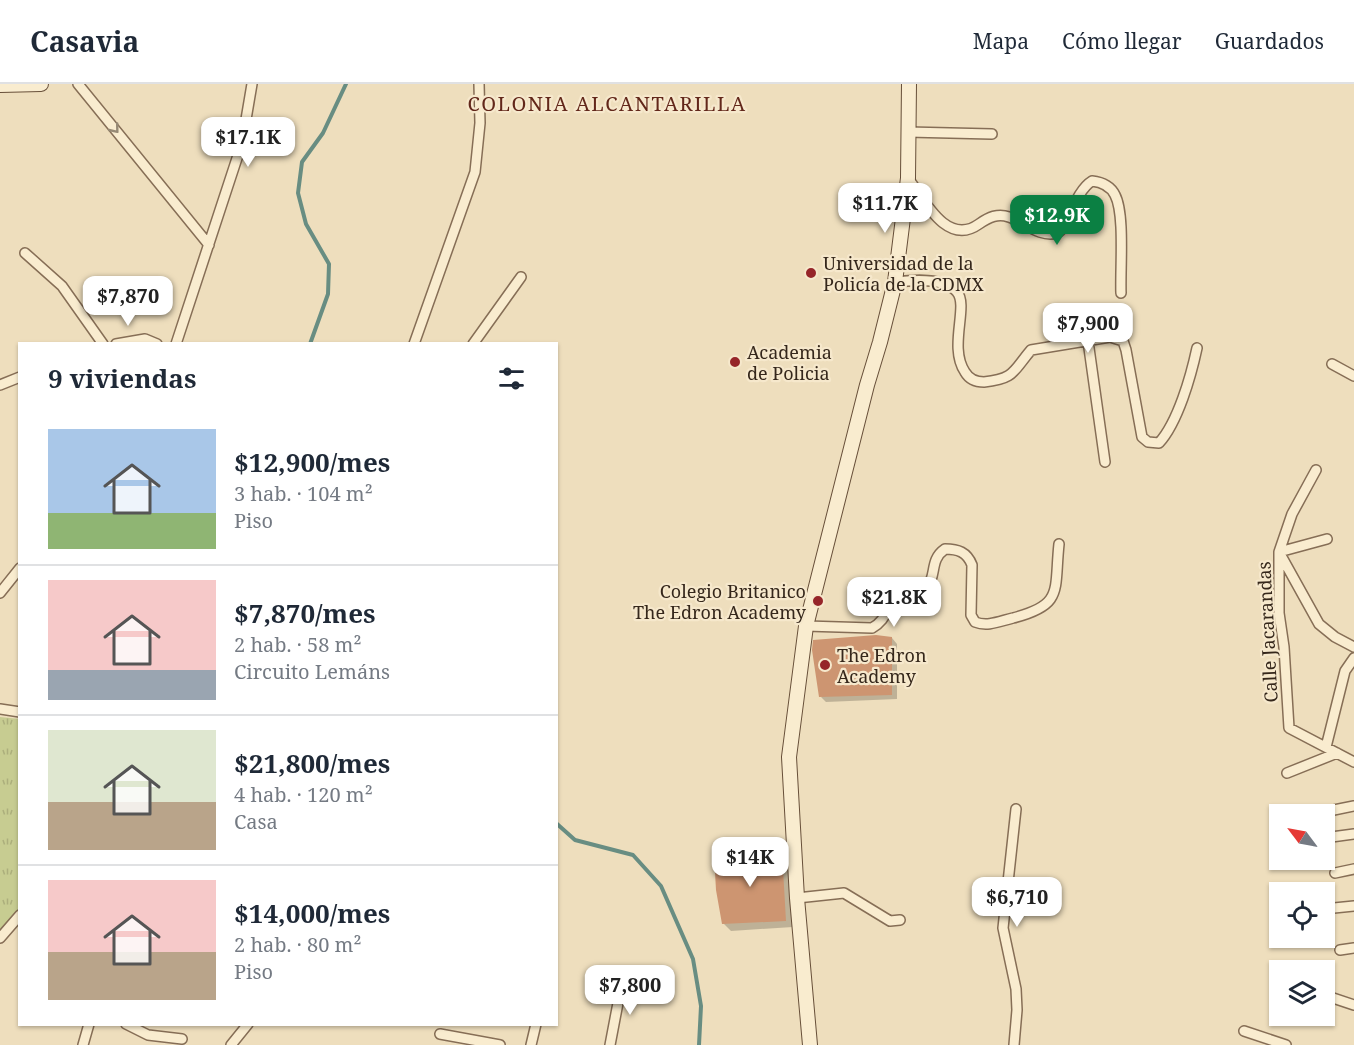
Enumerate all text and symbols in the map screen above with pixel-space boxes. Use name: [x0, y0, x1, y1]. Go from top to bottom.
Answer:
text: Casavia: [30, 22, 139, 60]
text: Mapa: [973, 27, 1029, 55]
text: Cómo llegar: [1062, 27, 1182, 55]
text: Guardados: [1215, 27, 1324, 55]
district label: COLONIA ALCANTARILLA: [467, 90, 747, 117]
pin: $17.1K: [199, 117, 297, 168]
one-way arrow: [107, 123, 118, 134]
text: $17.1K: [215, 123, 281, 150]
pin: $11.7K: [836, 183, 934, 234]
text: $11.7K: [852, 189, 918, 216]
pin: $12.9K: [1008, 195, 1106, 246]
text: $12.9K: [1024, 201, 1090, 228]
place label: Universidad de la Policía de la CDMX: [823, 251, 984, 296]
marker: Universidad de la Policía de la CDMX: [804, 266, 818, 280]
pin: $7,870: [79, 276, 177, 327]
text: $7,870: [97, 282, 159, 309]
pin: $7,900: [1039, 303, 1137, 354]
text: $7,900: [1057, 309, 1119, 336]
place label: Academia de Policia: [747, 340, 832, 385]
marker: Academia de Policia: [728, 355, 742, 369]
text: 9 viviendas: [48, 360, 196, 396]
icon: filters: [495, 362, 528, 395]
text: $12,900/mes: [234, 444, 390, 480]
icon: home: [96, 453, 168, 525]
text: 3 hab. · 104 m²: [234, 480, 373, 507]
text: Piso: [234, 507, 273, 534]
street label: Calle Jacarandas: [1251, 561, 1283, 703]
pin: $21.8K: [845, 577, 943, 628]
place label: Colegio Britanico The Edron Academy: [633, 579, 807, 624]
text: $21.8K: [861, 583, 927, 610]
marker: Colegio Britanico The Edron Academy: [811, 594, 825, 608]
text: $7,870/mes: [234, 595, 376, 631]
icon: home: [96, 604, 168, 676]
text: 2 hab. · 58 m²: [234, 631, 361, 658]
place label: The Edron Academy: [837, 643, 927, 688]
text: Circuito Lemáns: [234, 658, 390, 685]
marker: The Edron Academy: [818, 658, 832, 672]
text: $21,800/mes: [234, 745, 390, 781]
icon: home: [96, 754, 168, 826]
text: 4 hab. · 120 m²: [234, 781, 373, 808]
north arrow: [1269, 804, 1335, 870]
map controls: [1269, 804, 1335, 1026]
text: Casa: [234, 808, 278, 835]
pin: $14K: [714, 837, 786, 888]
text: $14K: [726, 843, 774, 870]
pin: $6,710: [968, 877, 1066, 928]
button: locate: [1269, 882, 1335, 948]
text: $6,710: [986, 883, 1048, 910]
text: $14,000/mes: [234, 895, 390, 931]
icon: home: [96, 904, 168, 976]
text: 2 hab. · 80 m²: [234, 931, 361, 958]
text: Piso: [234, 958, 273, 985]
button: layers: [1269, 960, 1335, 1026]
pin: $7,800: [581, 965, 679, 1016]
text: $7,800: [599, 971, 661, 998]

